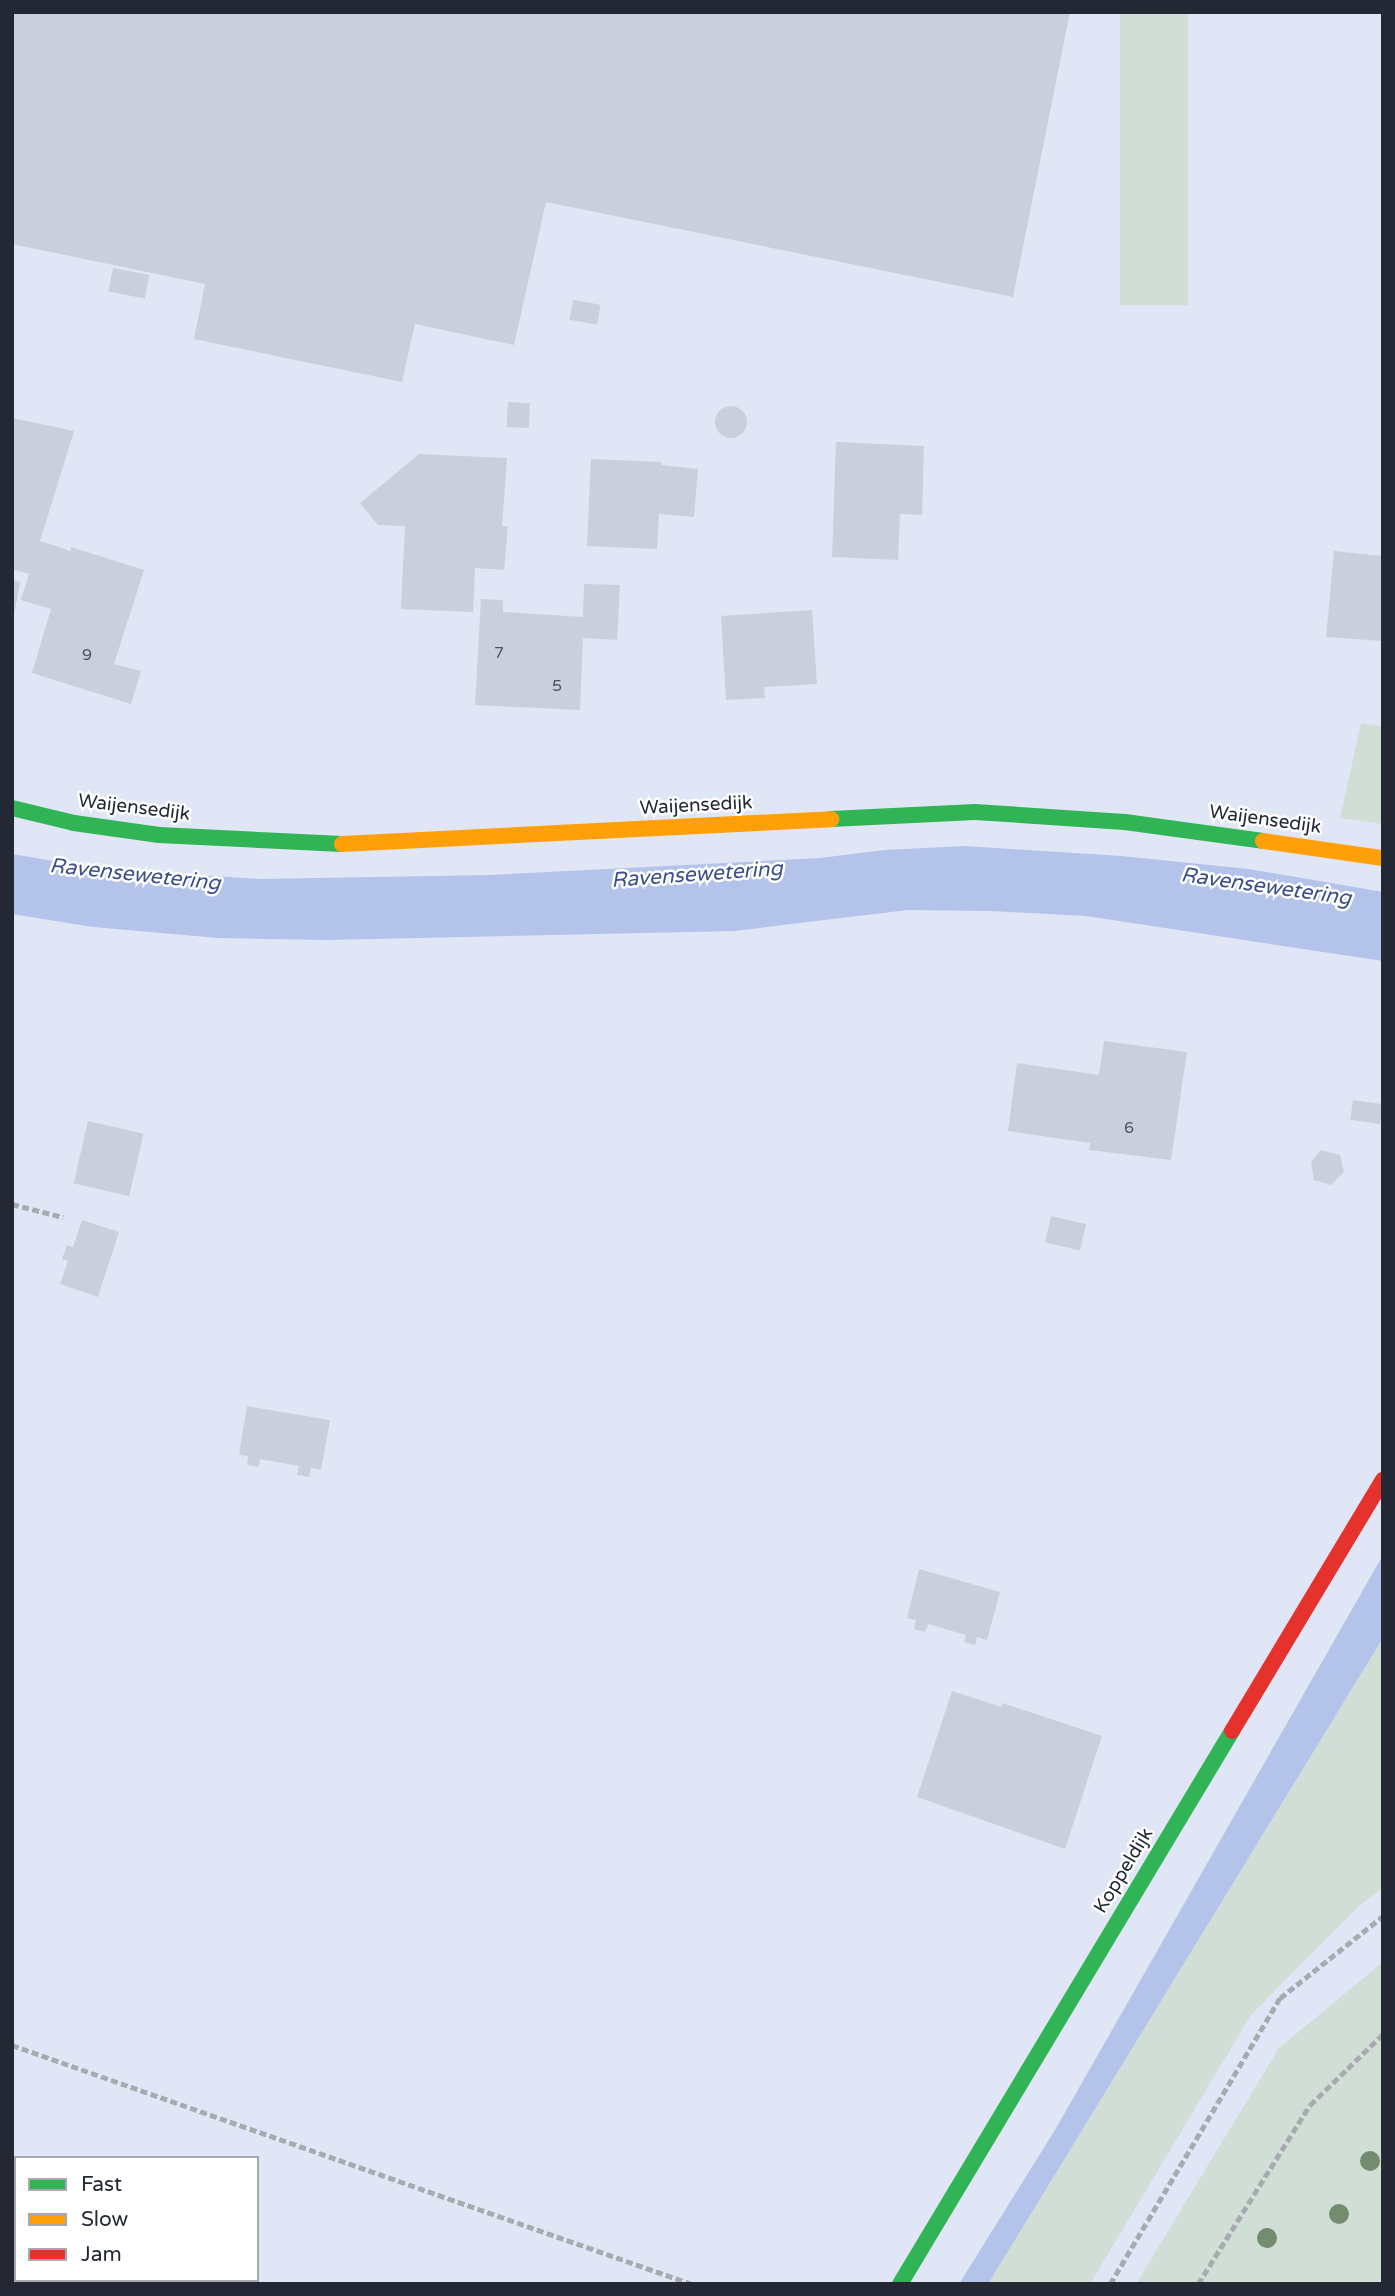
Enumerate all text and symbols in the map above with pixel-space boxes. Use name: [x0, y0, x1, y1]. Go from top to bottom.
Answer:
house number: 7: [494, 643, 504, 663]
house number: 9: [82, 645, 92, 665]
house number: 5: [552, 676, 562, 696]
street label: Waijensedijk: [77, 790, 191, 826]
street label: Waijensedijk: [639, 792, 753, 820]
street label: Waijensedijk: [1208, 801, 1322, 839]
water label: Ravensewetering: [48, 854, 222, 896]
water label: Ravensewetering: [611, 856, 783, 894]
water label: Ravensewetering: [1179, 863, 1353, 911]
house number: 6: [1124, 1118, 1134, 1138]
street label: Koppeldijk: [1090, 1824, 1158, 1918]
legend: [14, 2156, 259, 2282]
text: Fast: [81, 2172, 122, 2197]
text: Slow: [81, 2207, 128, 2232]
text: Jam: [81, 2242, 122, 2267]

